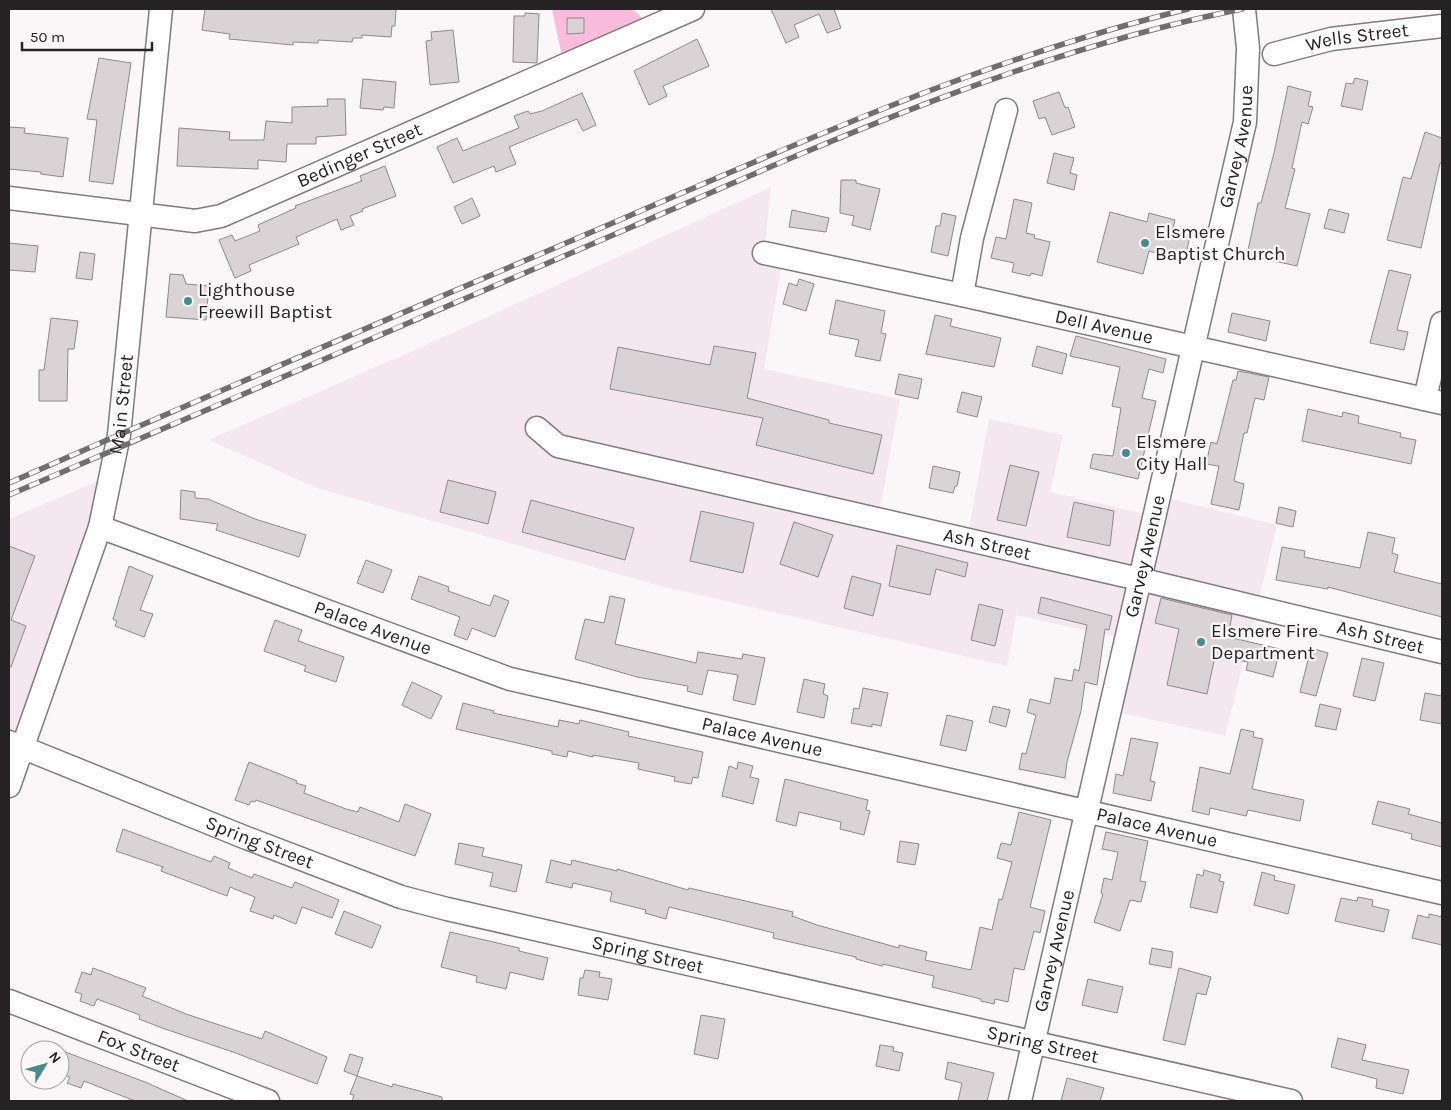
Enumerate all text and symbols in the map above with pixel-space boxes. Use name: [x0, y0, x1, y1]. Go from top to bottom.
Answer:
street label: Wells Street: [1303, 19, 1410, 56]
scale bar: [22, 20, 152, 52]
text: 50 m: [30, 28, 65, 46]
street label: Garvey Avenue: [1215, 85, 1257, 210]
street label: Bedinger Street: [294, 118, 425, 192]
place label: Elsmere Baptist Church: [1155, 221, 1286, 265]
marker: Elsmere Baptist Church: [1139, 237, 1151, 249]
place label: Lighthouse Freewill Baptist: [198, 279, 332, 323]
marker: Lighthouse Freewill Baptist: [182, 295, 194, 307]
street label: Dell Avenue: [1053, 305, 1155, 349]
street label: Main Street: [104, 354, 138, 456]
place label: Elsmere City Hall: [1136, 431, 1208, 475]
marker: Elsmere City Hall: [1120, 447, 1132, 459]
street label: Garvey Avenue: [1121, 493, 1170, 620]
street label: Ash Street: [941, 524, 1033, 565]
street label: Palace Avenue: [311, 596, 435, 660]
street label: Ash Street: [1335, 616, 1426, 658]
place label: Elsmere Fire Department: [1211, 620, 1318, 664]
marker: Elsmere Fire Department: [1195, 636, 1207, 648]
street label: Palace Avenue: [700, 712, 825, 761]
street label: Palace Avenue: [1094, 803, 1220, 852]
street label: Spring Street: [202, 812, 317, 874]
street label: Garvey Avenue: [1030, 888, 1079, 1014]
street label: Spring Street: [590, 931, 706, 978]
street label: Spring Street: [985, 1021, 1101, 1068]
street label: Fox Street: [94, 1025, 183, 1077]
north arrow: [20, 1040, 70, 1090]
text: N: [45, 1048, 65, 1067]

